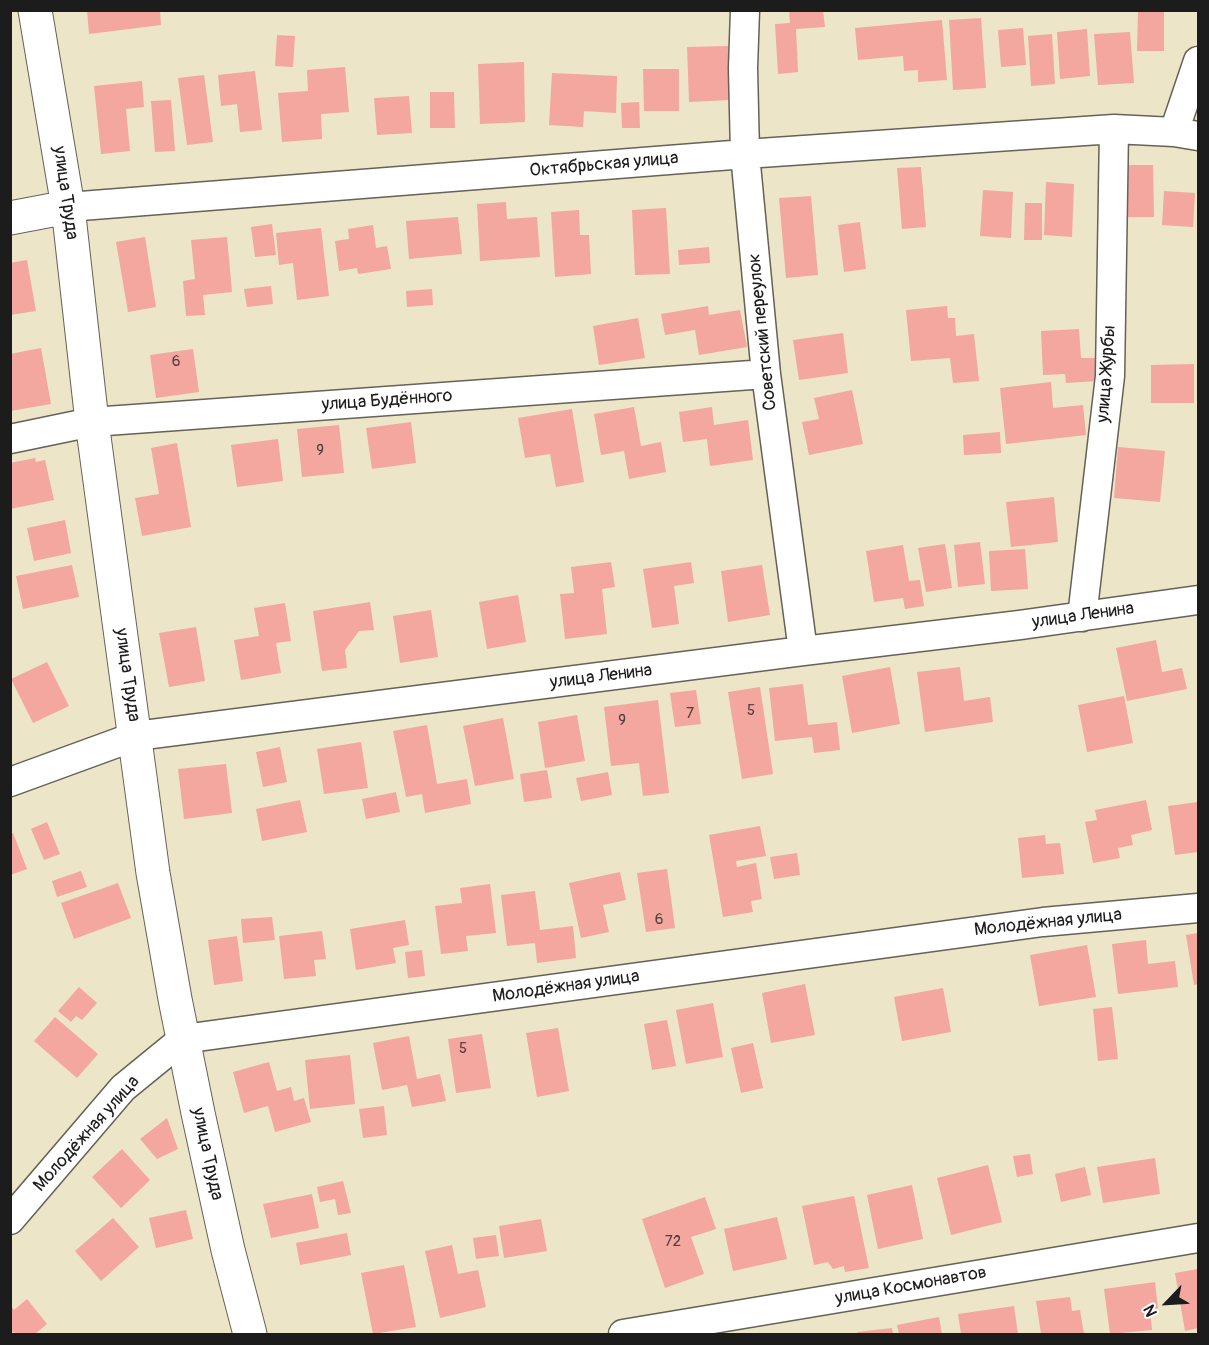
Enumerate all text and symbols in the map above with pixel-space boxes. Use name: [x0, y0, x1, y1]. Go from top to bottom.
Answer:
street label: улица Труда: [48, 145, 82, 241]
street label: Октябрьская улица: [529, 148, 679, 182]
street label: Советский переулок: [744, 252, 782, 412]
street label: улица Журбы: [1093, 325, 1121, 423]
house number: 6: [172, 353, 180, 371]
street label: улица Будённого: [321, 386, 453, 416]
house number: 9: [316, 442, 324, 460]
street label: улица Ленина: [1031, 598, 1135, 634]
street label: улица Труда: [110, 627, 144, 723]
street label: улица Ленина: [549, 660, 653, 694]
house number: 5: [747, 702, 755, 720]
house number: 7: [686, 705, 694, 723]
house number: 9: [618, 712, 626, 730]
street label: Молодёжная улица: [973, 905, 1123, 941]
house number: 6: [655, 911, 663, 929]
street label: Молодёжная улица: [491, 966, 641, 1008]
house number: 5: [459, 1040, 467, 1058]
street label: Молодёжная улица: [29, 1072, 145, 1196]
street label: улица Труда: [187, 1106, 227, 1202]
house number: 72: [665, 1233, 681, 1251]
street label: улица Космонавтов: [834, 1262, 988, 1310]
north arrow: [1137, 1273, 1197, 1333]
text: N: [1139, 1301, 1162, 1320]

